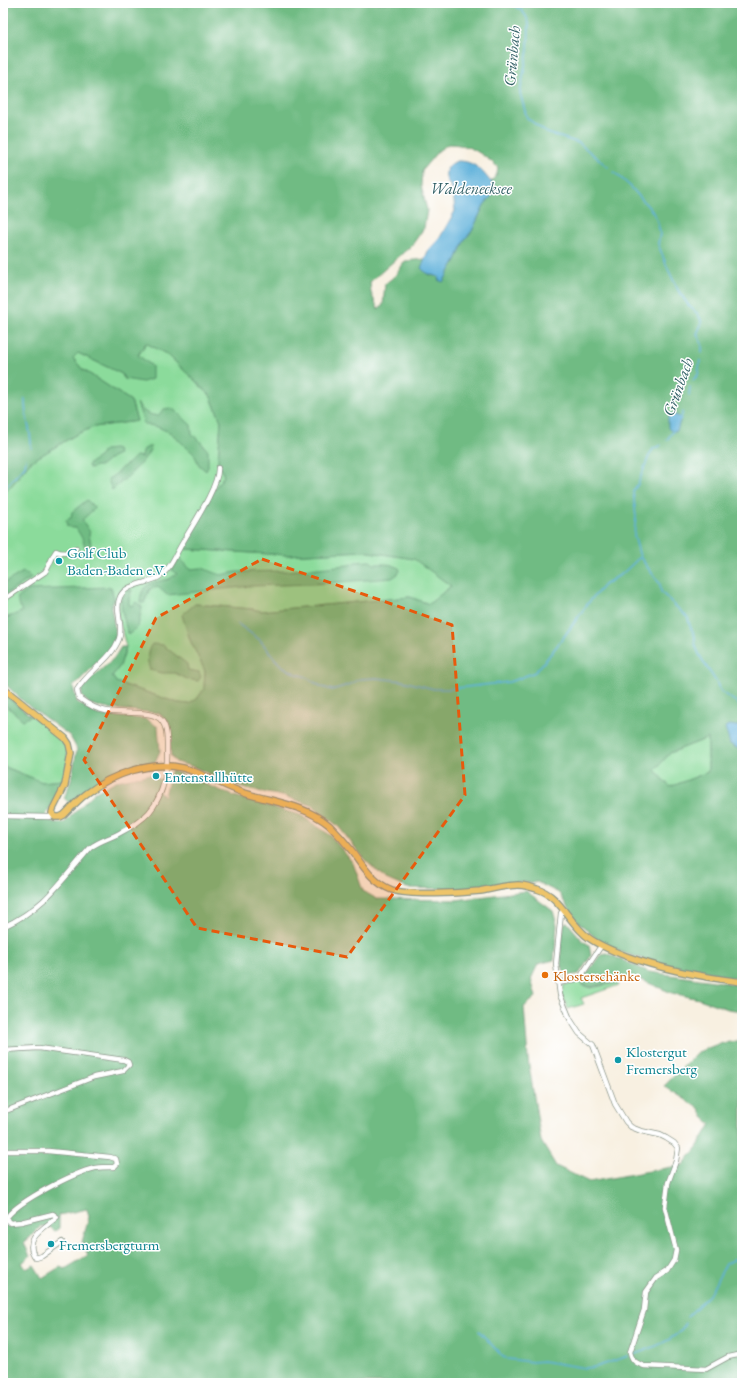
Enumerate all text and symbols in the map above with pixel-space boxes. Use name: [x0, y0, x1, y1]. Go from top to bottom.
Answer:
water label: Grünbach: [499, 25, 525, 87]
water label: Waldenecksee: [430, 178, 512, 199]
water label: Grünbach: [658, 355, 698, 419]
place label: Golf Club Baden-Baden e.V.: [67, 543, 166, 579]
marker: Golf Club Baden-Baden e.V.: [54, 556, 64, 566]
place label: Entenstallhütte: [164, 767, 253, 786]
marker: Entenstallhütte: [151, 771, 161, 781]
place label: Klosterschänke: [553, 966, 640, 985]
marker: Klosterschänke: [540, 970, 550, 980]
place label: Klostergut Fremersberg: [626, 1042, 698, 1078]
marker: Klostergut Fremersberg: [613, 1055, 623, 1065]
place label: Fremersbergturm: [59, 1235, 160, 1254]
marker: Fremersbergturm: [46, 1239, 56, 1249]

